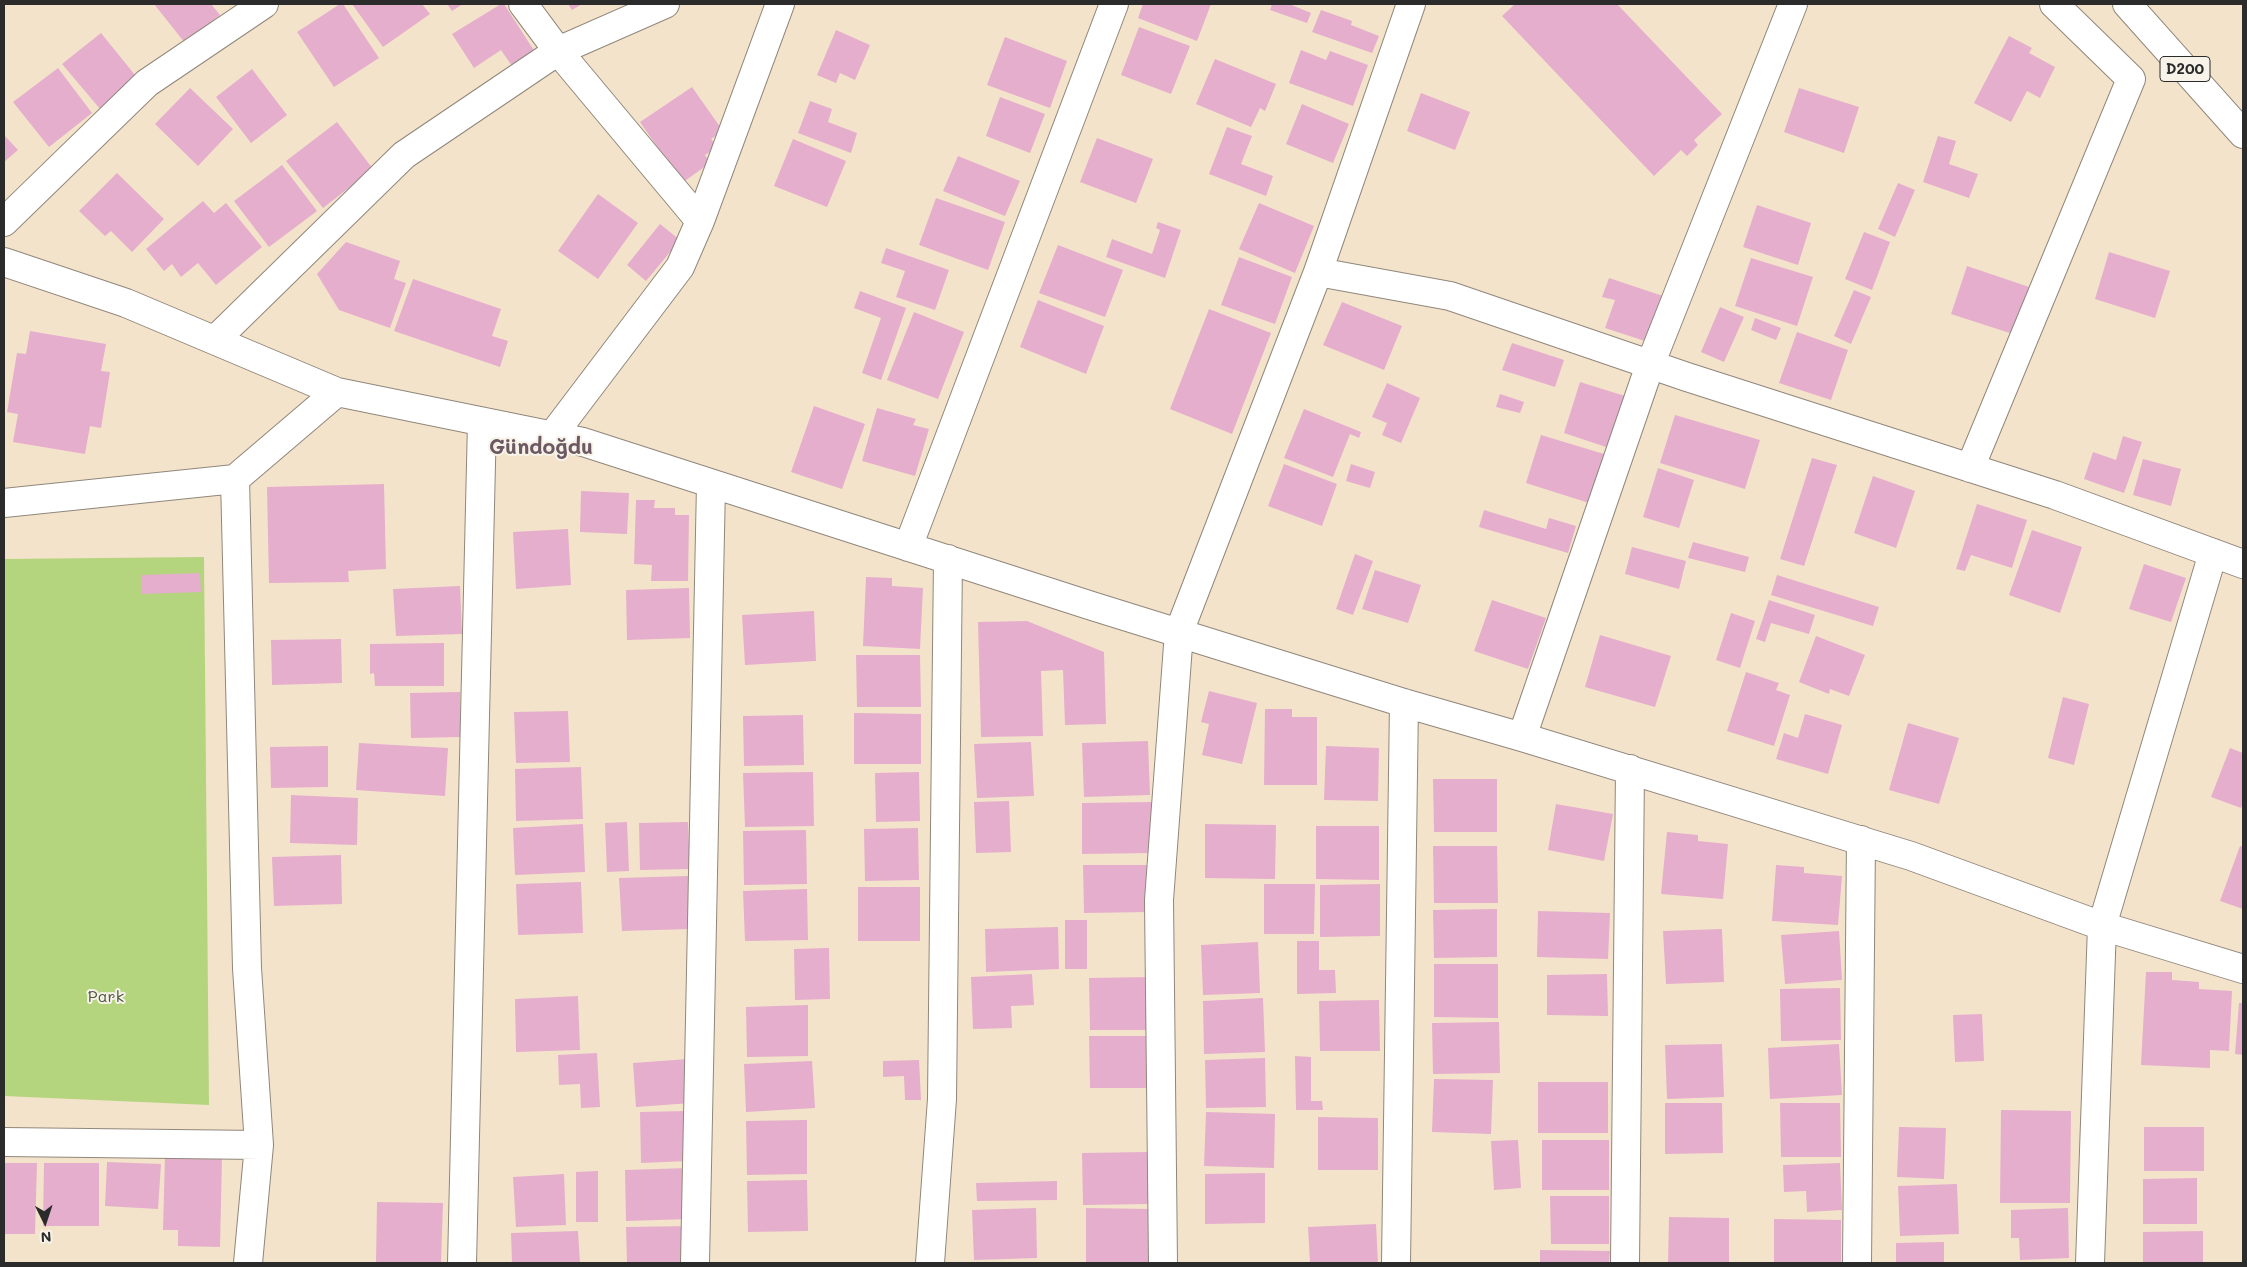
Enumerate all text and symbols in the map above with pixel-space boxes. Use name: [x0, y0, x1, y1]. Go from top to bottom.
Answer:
road number: D200: [2160, 56, 2210, 82]
district label: Gündoğdu: [489, 435, 593, 461]
park label: Park: [88, 987, 124, 1007]
north arrow: [20, 1197, 70, 1247]
text: N: [40, 1228, 52, 1247]

